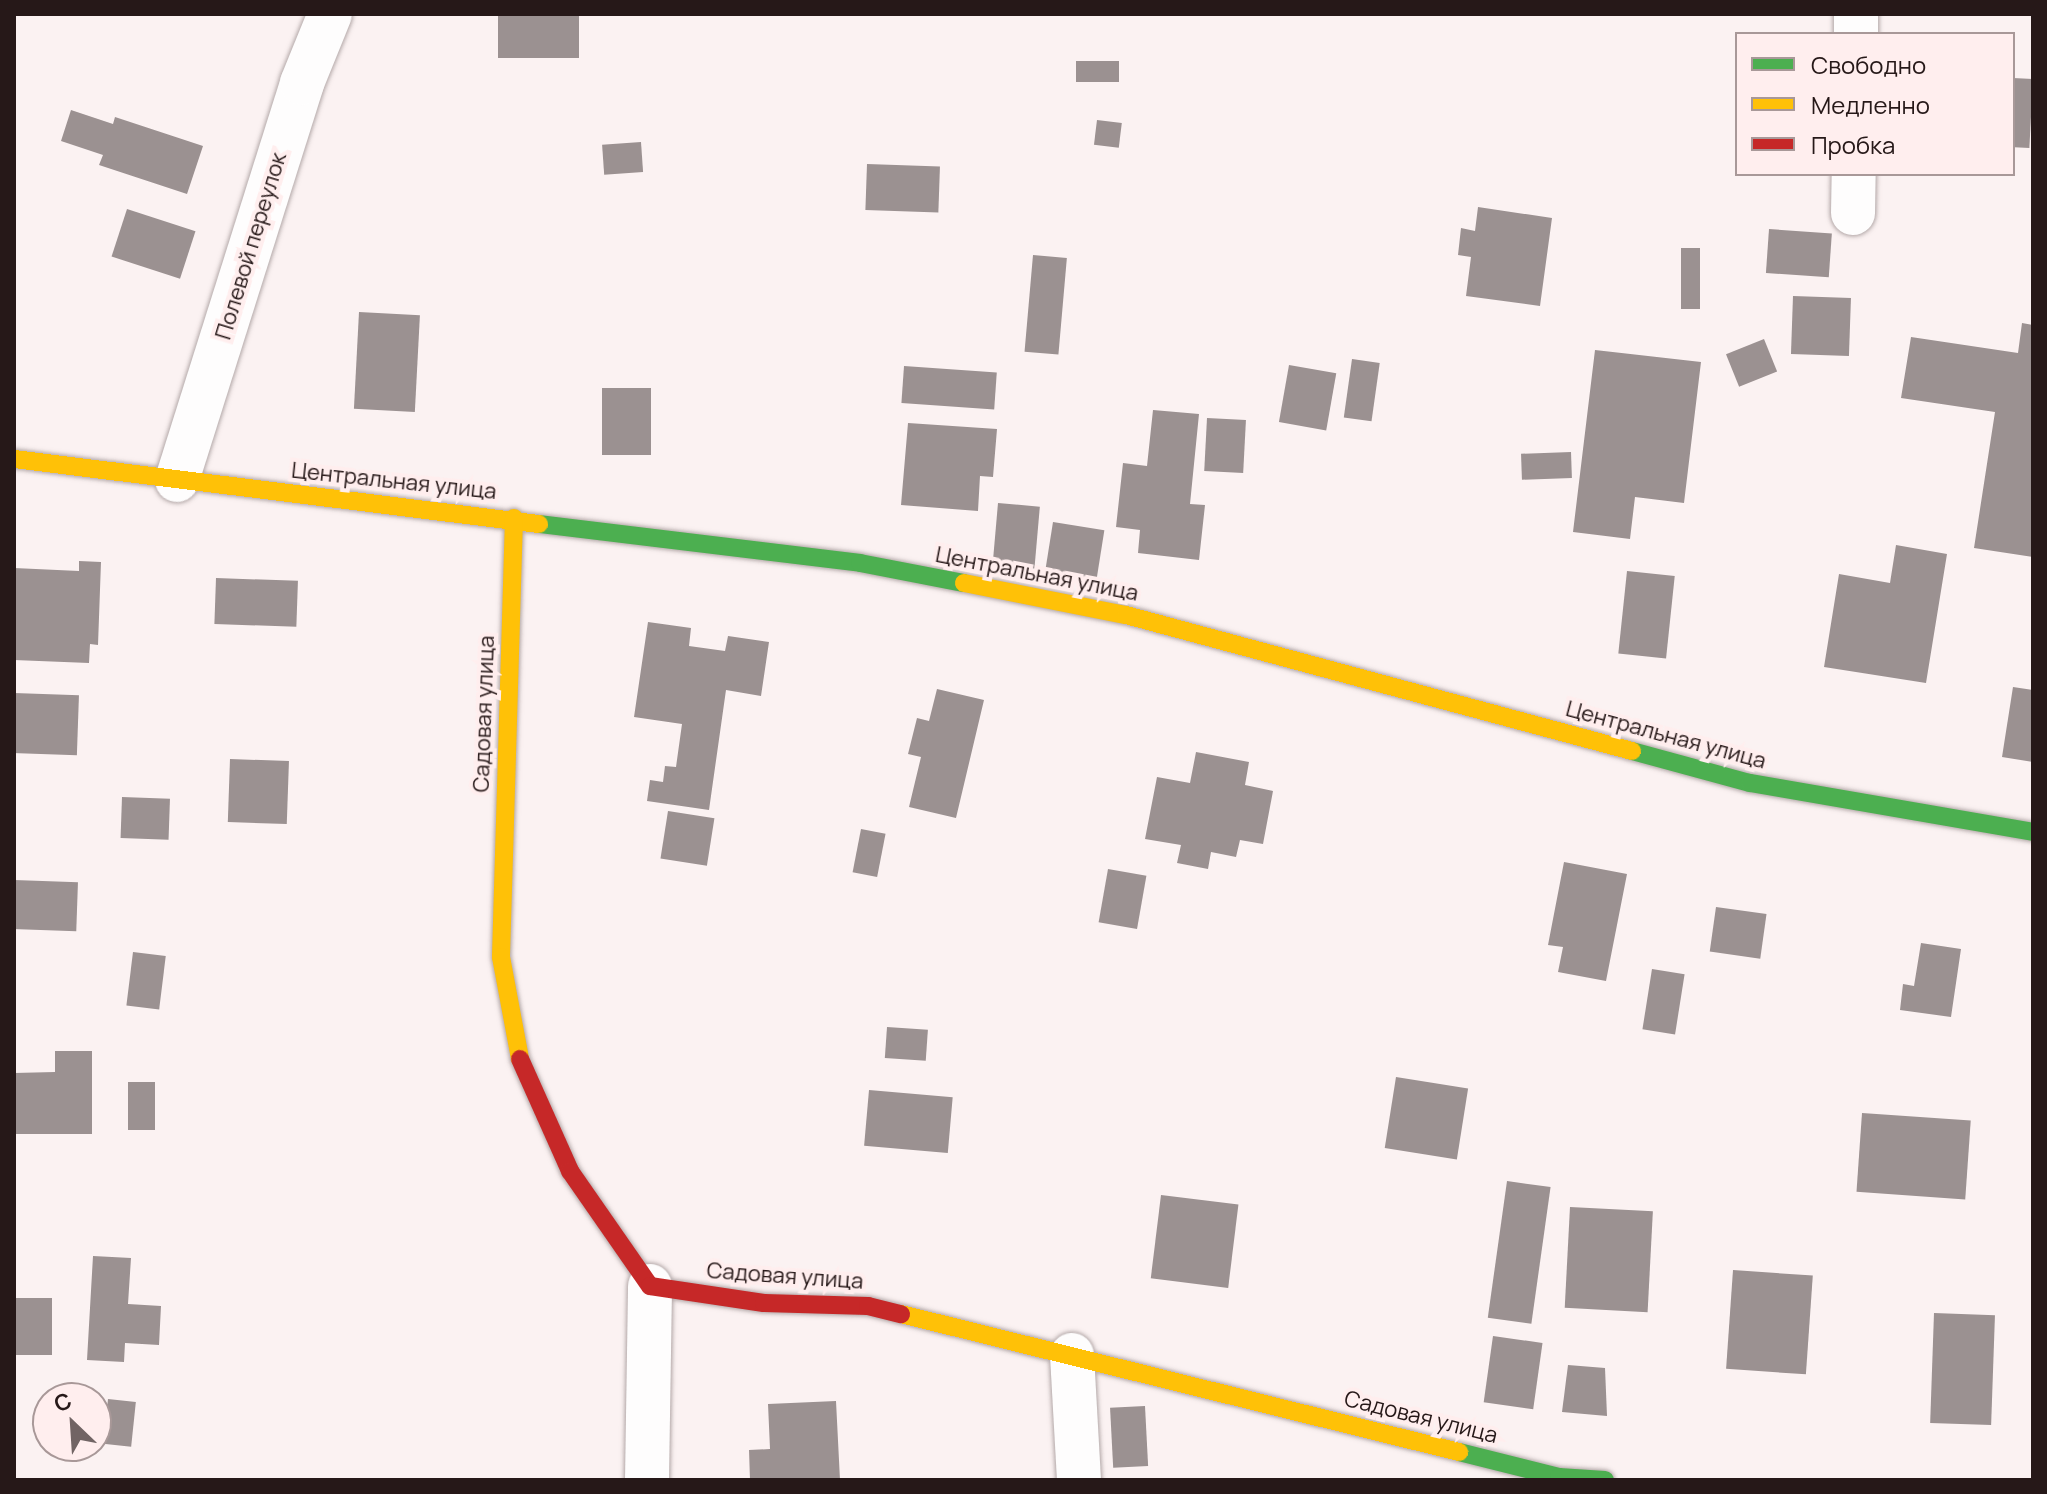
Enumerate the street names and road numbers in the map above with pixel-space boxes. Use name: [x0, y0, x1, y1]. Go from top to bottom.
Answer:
street label: Полевой переулок: [210, 149, 292, 343]
street label: Центральная улица: [290, 457, 498, 505]
street label: Центральная улица: [933, 541, 1141, 607]
street label: Садовая улица: [468, 635, 500, 793]
street label: Центральная улица: [1563, 696, 1769, 774]
street label: Садовая улица: [706, 1257, 864, 1295]
street label: Садовая улица: [1342, 1385, 1500, 1449]

